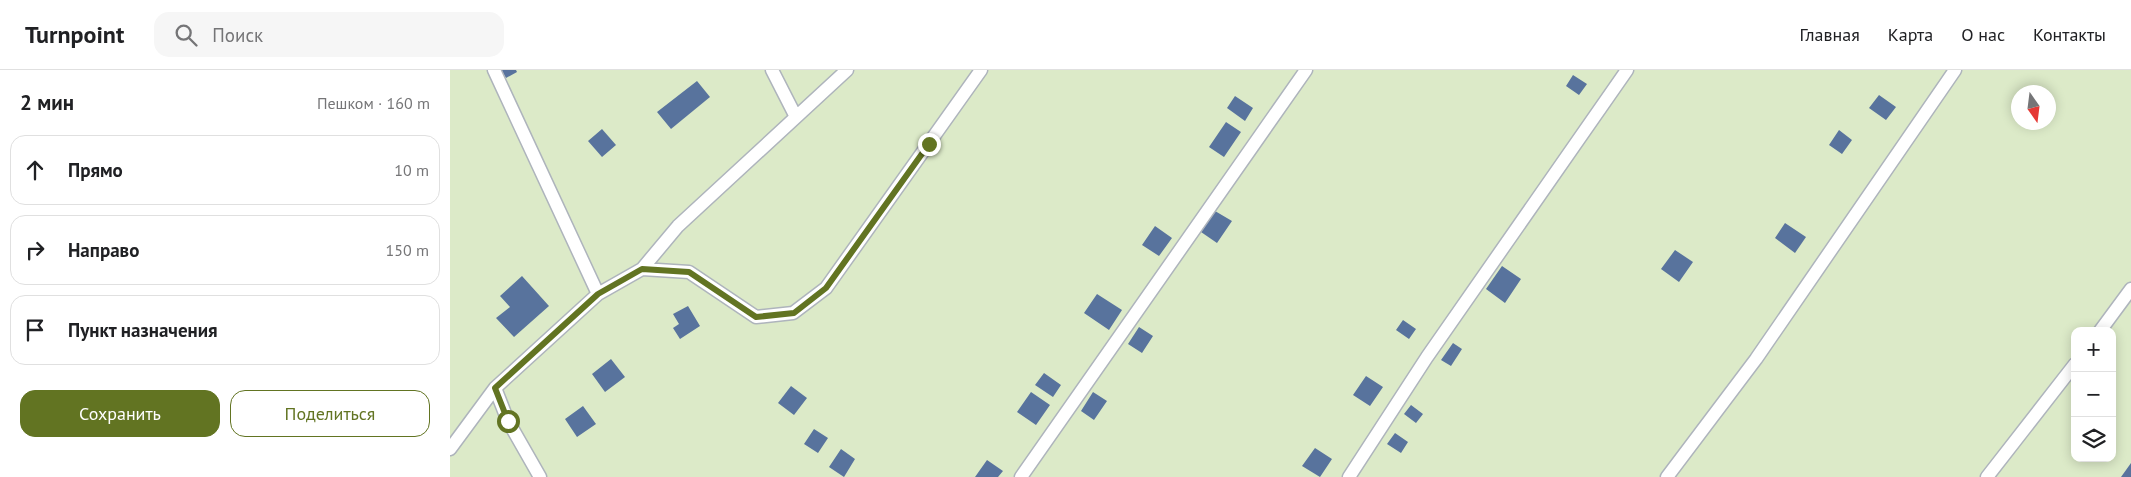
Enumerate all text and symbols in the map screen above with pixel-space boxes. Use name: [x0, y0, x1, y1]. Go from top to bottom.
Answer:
search box: [154, 12, 504, 57]
text: Turnpoint: [25, 19, 124, 50]
icon: search: [172, 21, 200, 49]
text: Поиск: [212, 23, 263, 47]
text: Главная: [1799, 23, 1860, 46]
text: Карта: [1888, 23, 1933, 46]
text: О нас: [1961, 23, 2005, 46]
text: Контакты: [2033, 23, 2106, 46]
north arrow: [2011, 85, 2056, 130]
text: 2 мин: [20, 89, 74, 116]
text: Пешком · 160 m: [317, 93, 430, 113]
route end: [918, 133, 941, 156]
icon: ahead: [21, 156, 49, 184]
text: Прямо: [68, 158, 123, 182]
text: 10 m: [394, 160, 429, 180]
icon: right: [21, 236, 49, 264]
text: Направо: [68, 238, 139, 262]
text: 150 m: [386, 240, 429, 260]
icon: arrive: [21, 316, 49, 344]
text: Пункт назначения: [68, 318, 218, 342]
map controls: [2071, 327, 2116, 462]
button: +: [2071, 327, 2116, 372]
button: −: [2071, 372, 2116, 417]
button: Сохранить: [20, 390, 220, 437]
button: Поделиться: [230, 390, 430, 437]
route start: [497, 410, 520, 433]
button: layers: [2071, 417, 2116, 462]

